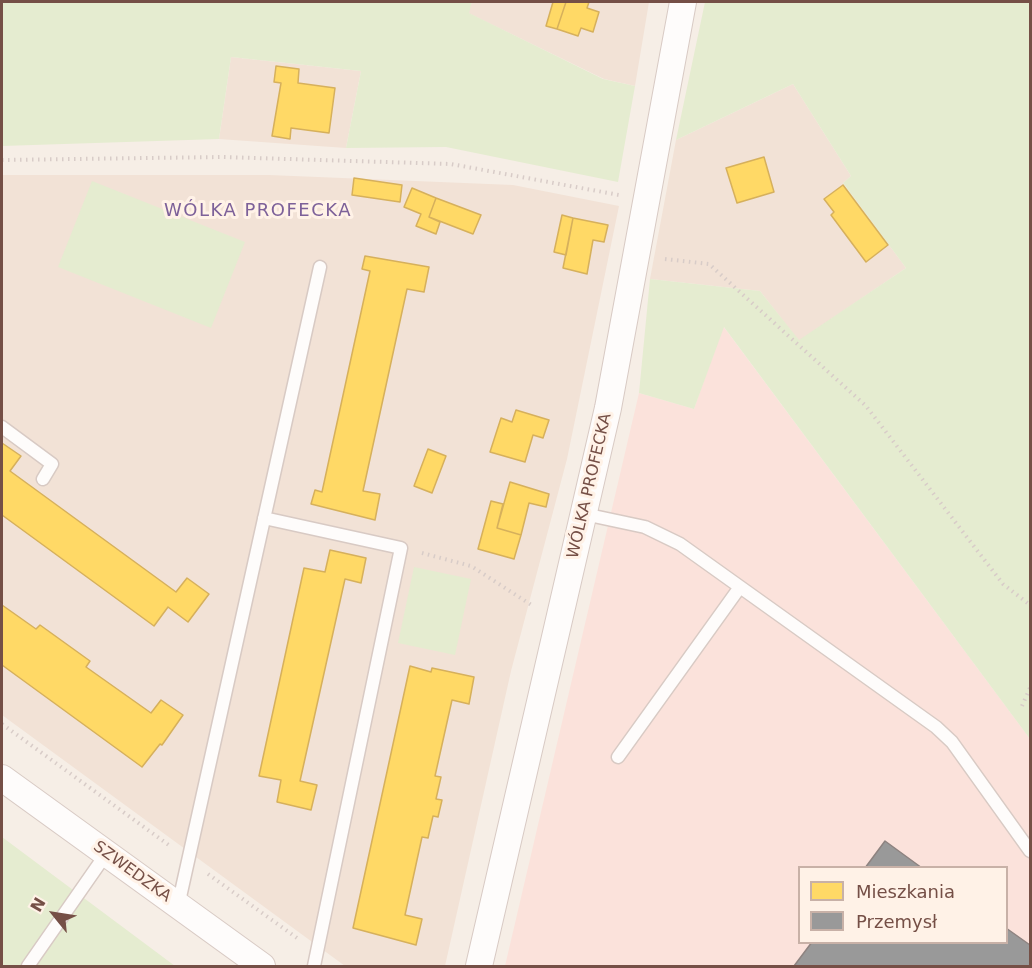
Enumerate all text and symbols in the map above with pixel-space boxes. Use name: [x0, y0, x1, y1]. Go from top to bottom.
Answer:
district label: WÓLKA PROFECKA: [164, 200, 352, 222]
street label: WÓLKA PROFECKA: [564, 411, 616, 561]
street label: SZWEDZKA: [89, 837, 175, 907]
legend: [798, 866, 1008, 944]
text: Mieszkania: [856, 881, 955, 902]
north arrow: [24, 884, 84, 944]
text: N: [26, 894, 50, 915]
text: Przemysł: [856, 911, 937, 932]

